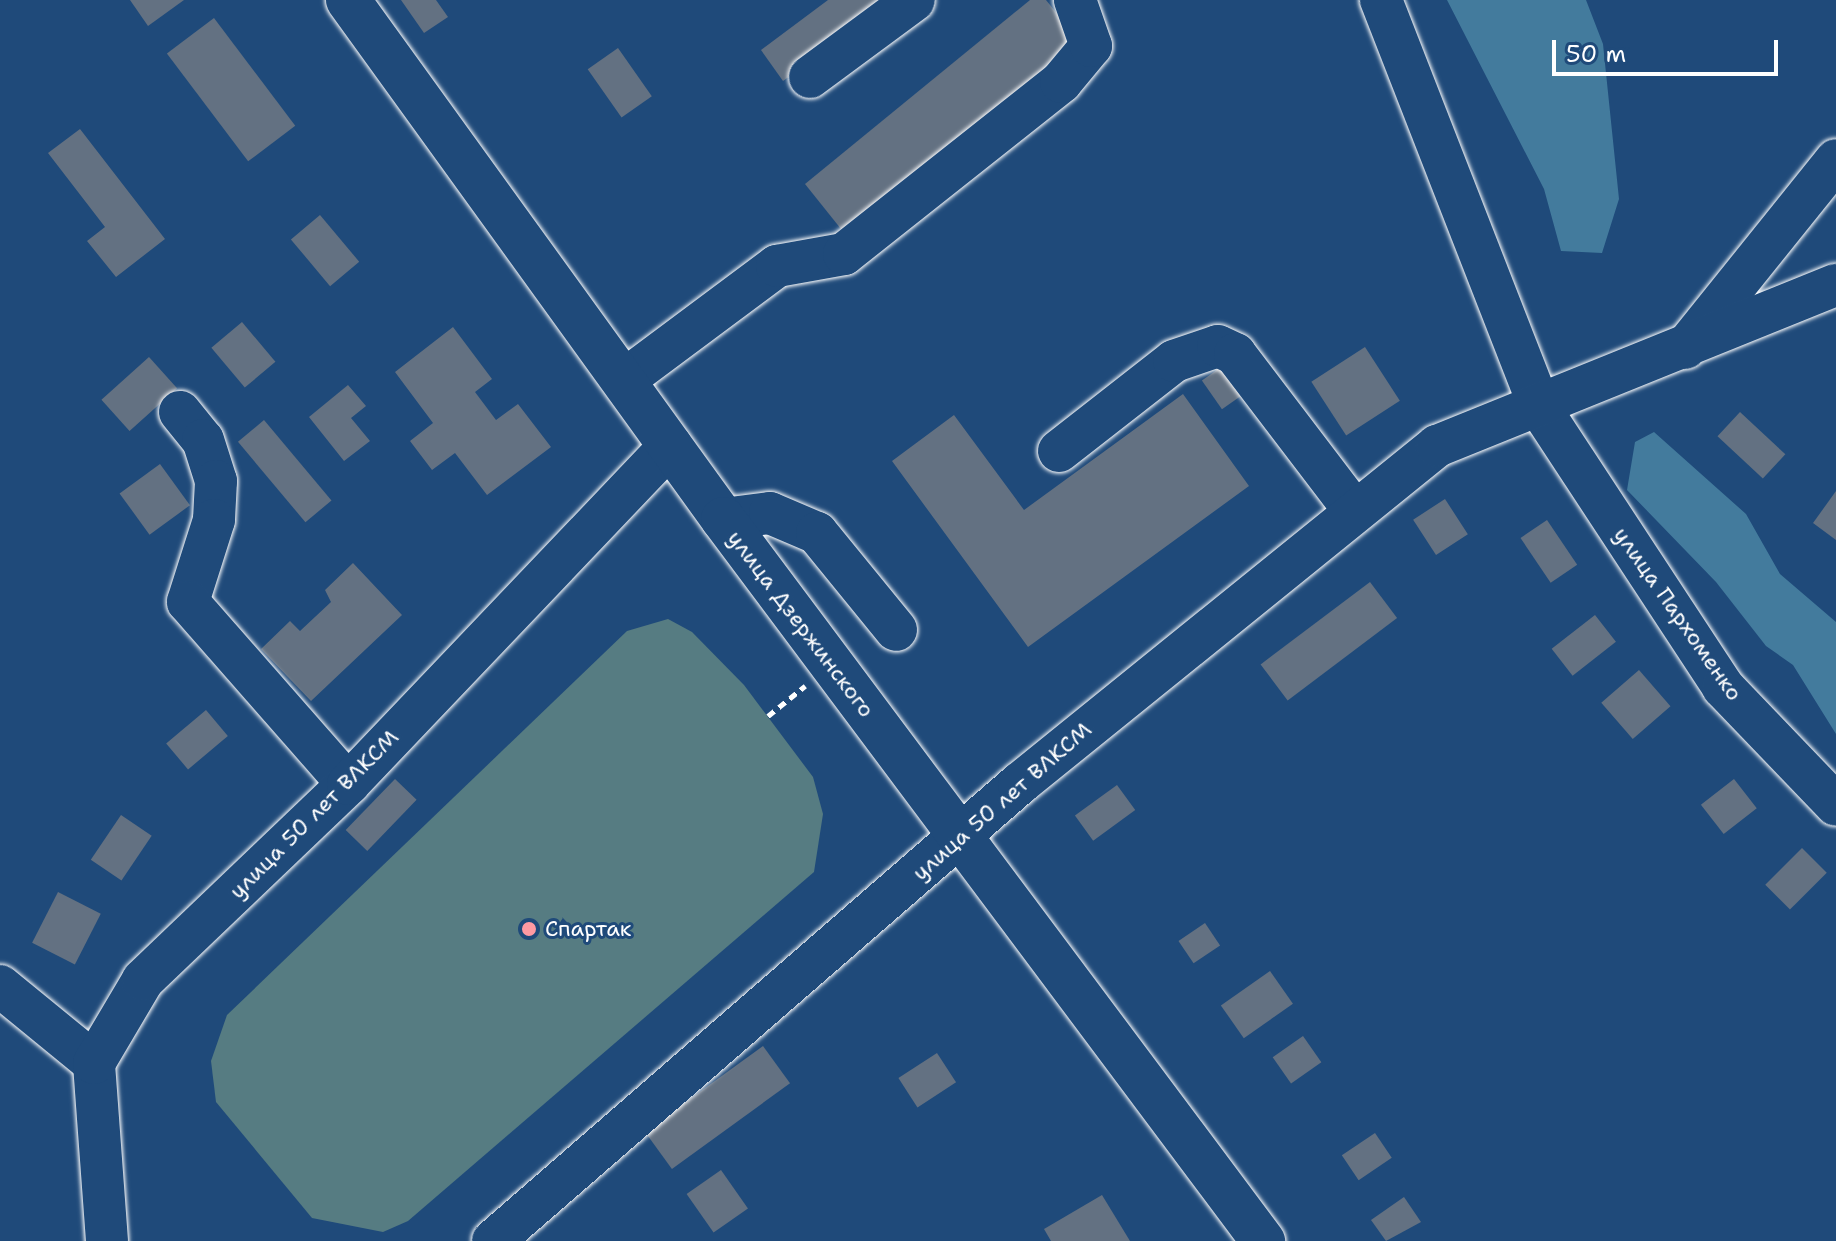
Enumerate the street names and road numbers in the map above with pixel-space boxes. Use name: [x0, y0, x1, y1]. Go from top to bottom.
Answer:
street label: улица Пархоменко: [1608, 522, 1748, 706]
street label: улица Дзержинского: [722, 525, 880, 723]
street label: улица 50 лет ВЛКСМ: [907, 716, 1097, 886]
street label: улица 50 лет ВЛКСМ: [224, 724, 404, 904]

